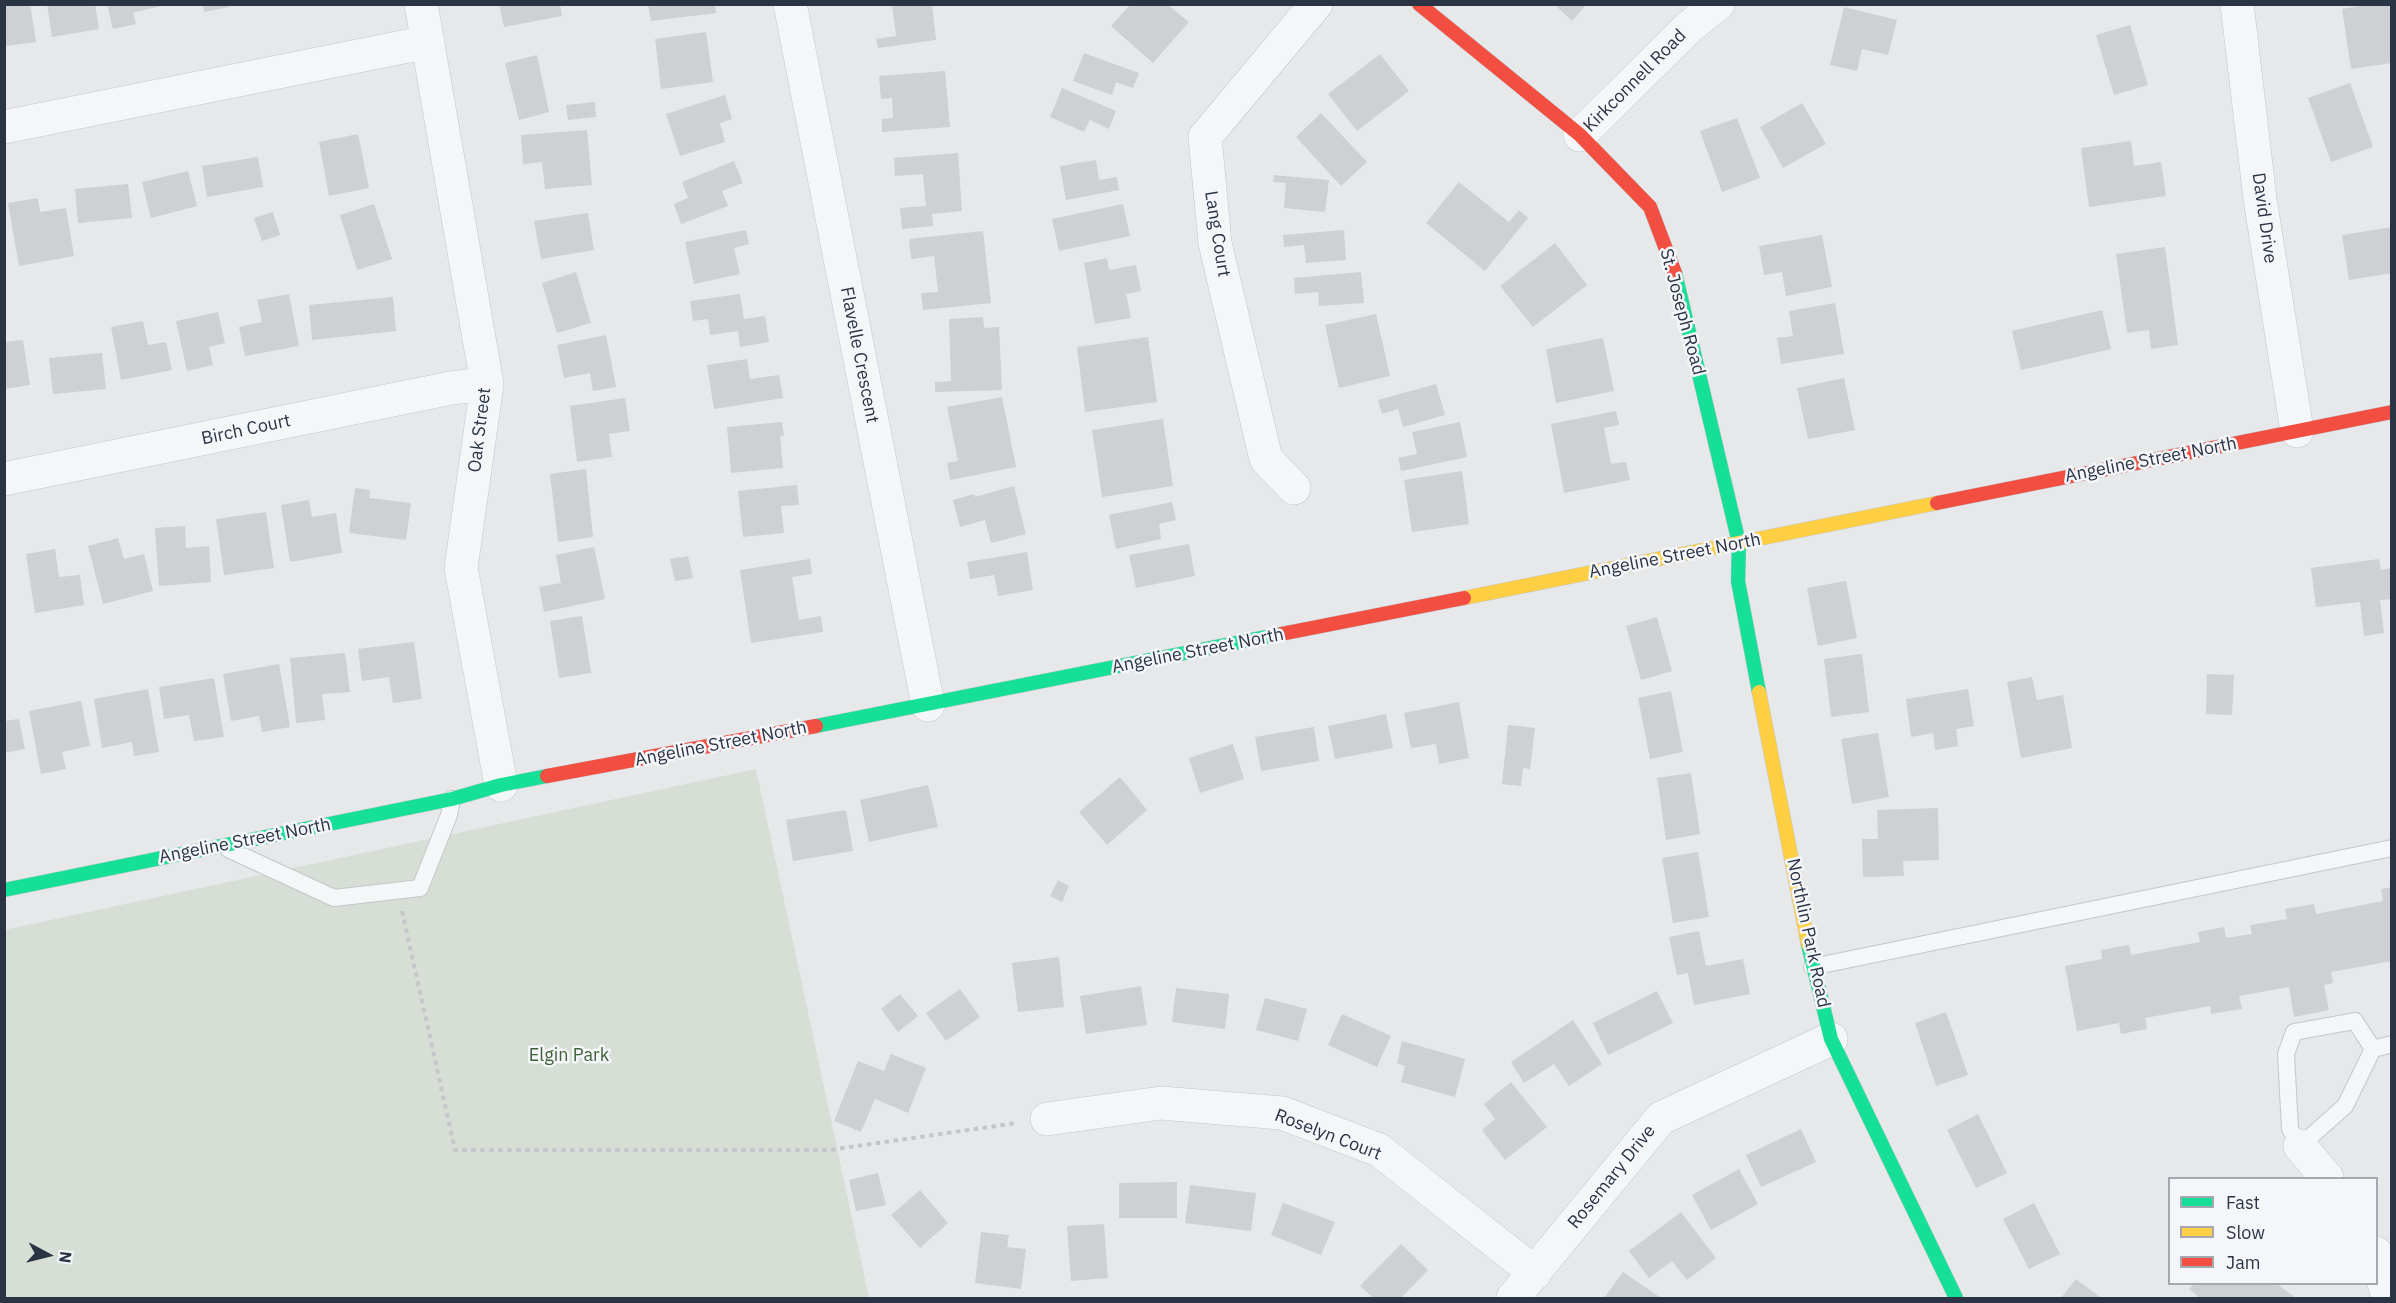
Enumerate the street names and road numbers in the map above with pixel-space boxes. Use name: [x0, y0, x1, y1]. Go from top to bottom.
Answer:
street label: Kirkconnell Road: [1579, 25, 1691, 137]
street label: David Drive: [2247, 171, 2281, 265]
street label: Lang Court: [1200, 189, 1234, 279]
street label: St. Joseph Road: [1655, 246, 1709, 378]
street label: Flavelle Crescent: [835, 285, 883, 425]
street label: Oak Street: [464, 386, 496, 474]
street label: Birch Court: [199, 410, 293, 450]
street label: Angeline Street North: [2063, 433, 2239, 487]
street label: Angeline Street North: [1587, 529, 1763, 583]
street label: Angeline Street North: [1110, 624, 1286, 678]
street label: Angeline Street North: [633, 717, 809, 771]
street label: Angeline Street North: [157, 814, 333, 868]
street label: Northlin Park Road: [1782, 856, 1834, 1010]
street label: Roselyn Court: [1272, 1105, 1384, 1165]
street label: Rosemary Drive: [1564, 1121, 1660, 1233]

